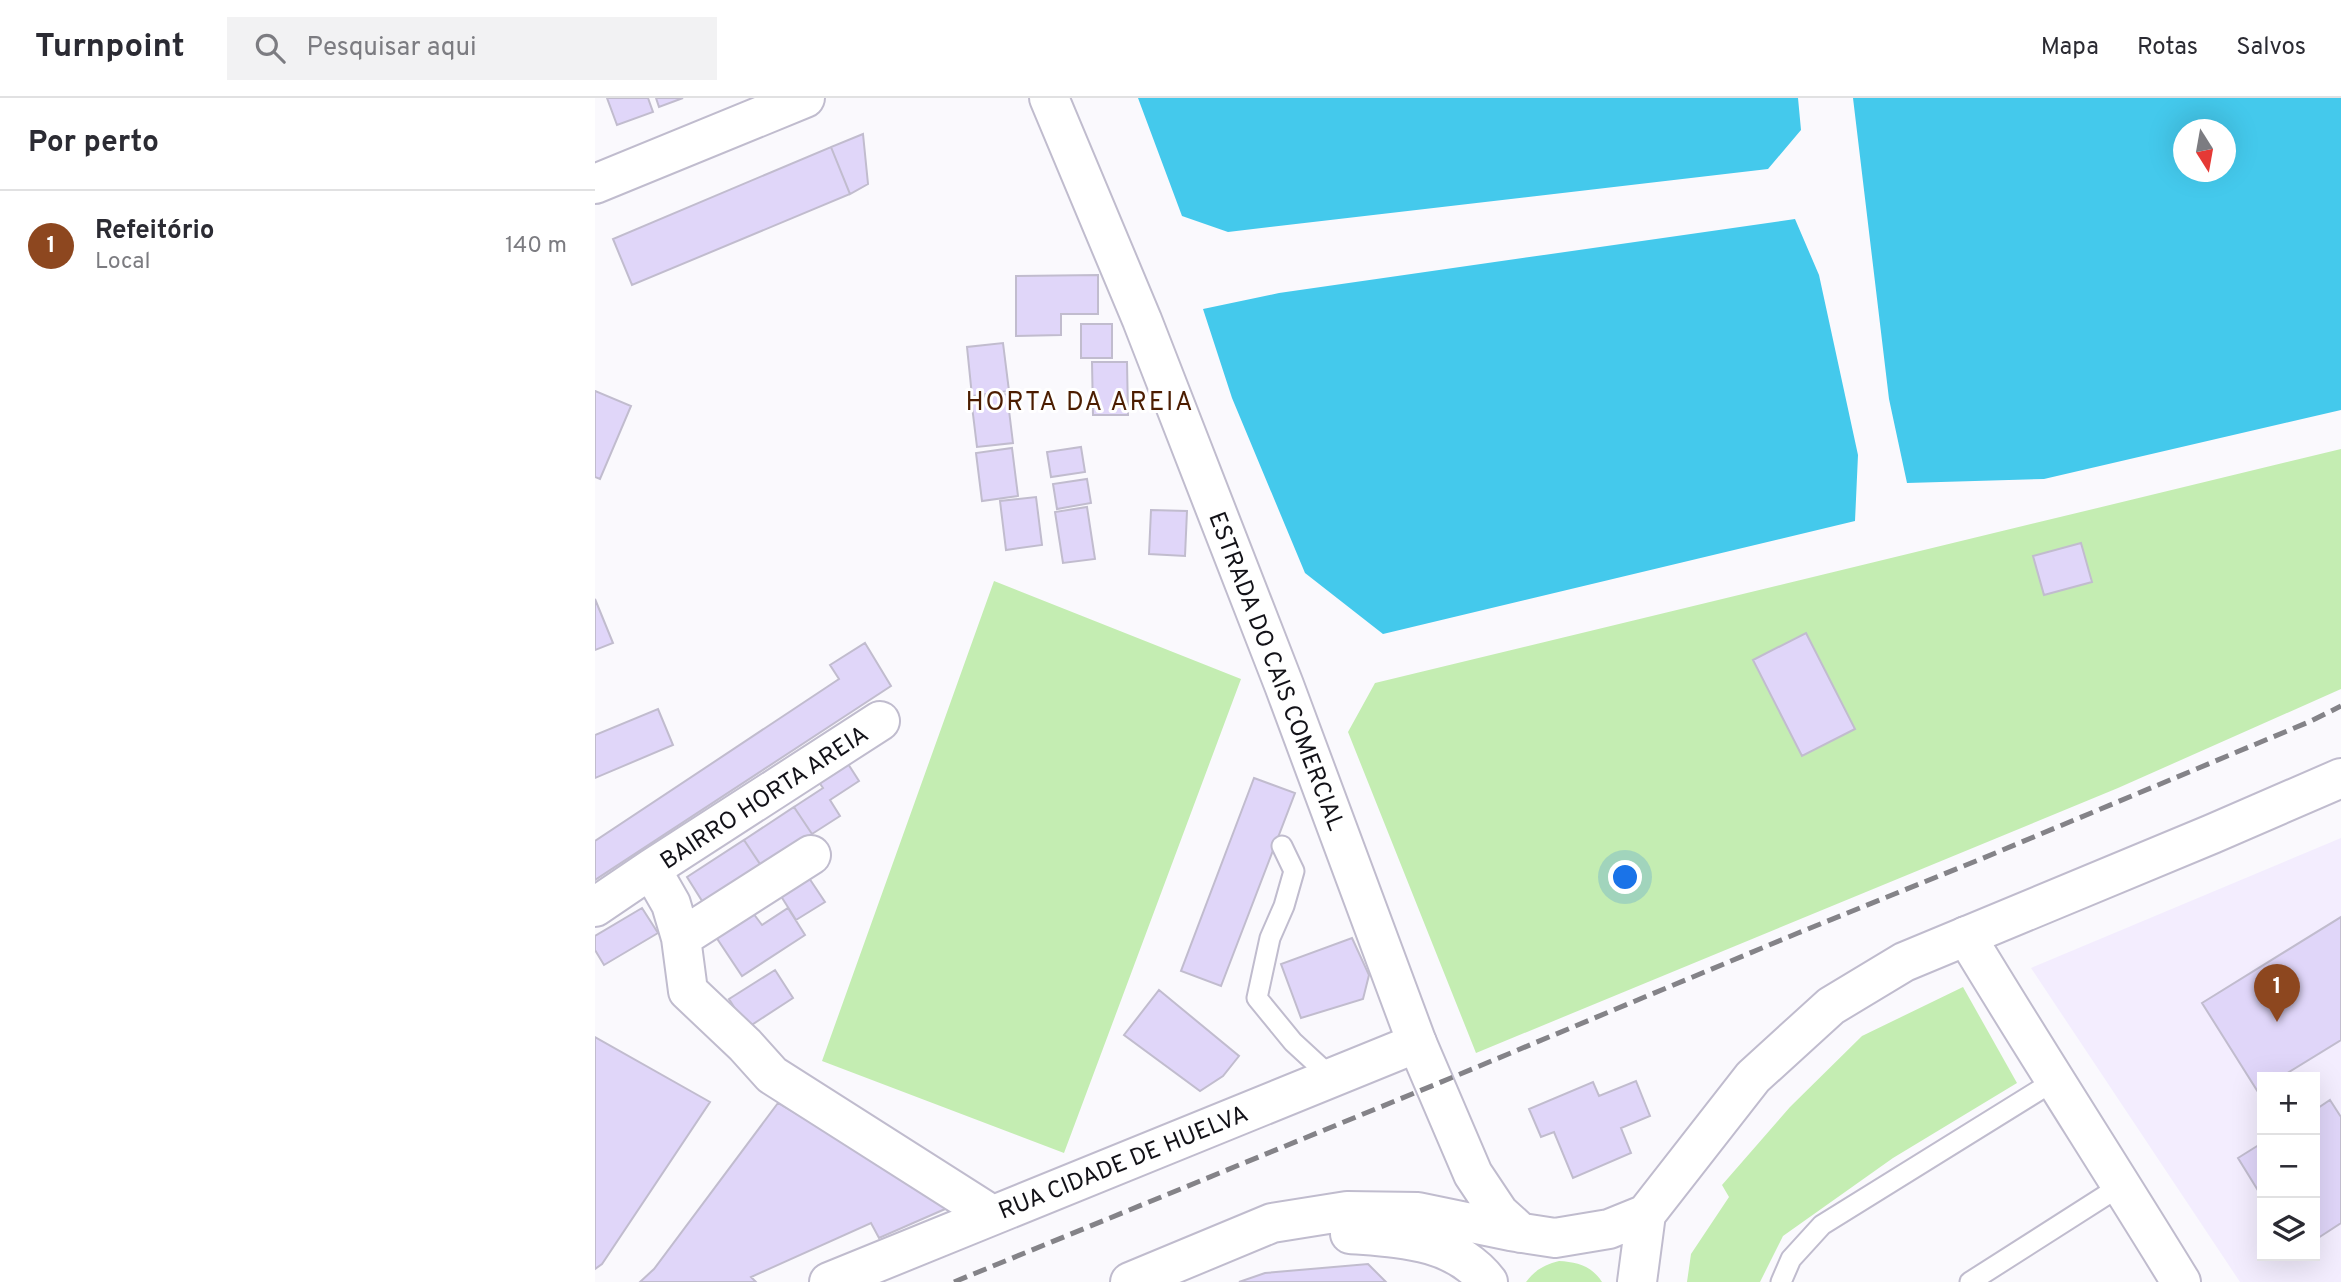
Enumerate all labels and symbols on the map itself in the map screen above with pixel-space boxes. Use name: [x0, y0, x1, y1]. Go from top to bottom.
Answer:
north arrow: [2173, 119, 2236, 182]
district label: HORTA DA AREIA: [965, 387, 1195, 420]
street label: ESTRADA DO CAIS COMERCIAL: [1200, 508, 1350, 835]
street label: BAIRRO HORTA AREIA: [655, 720, 875, 877]
your location: [1608, 860, 1642, 894]
pin: 1: [2254, 964, 2300, 1022]
street label: RUA CIDADE DE HUELVA: [995, 1100, 1253, 1228]

